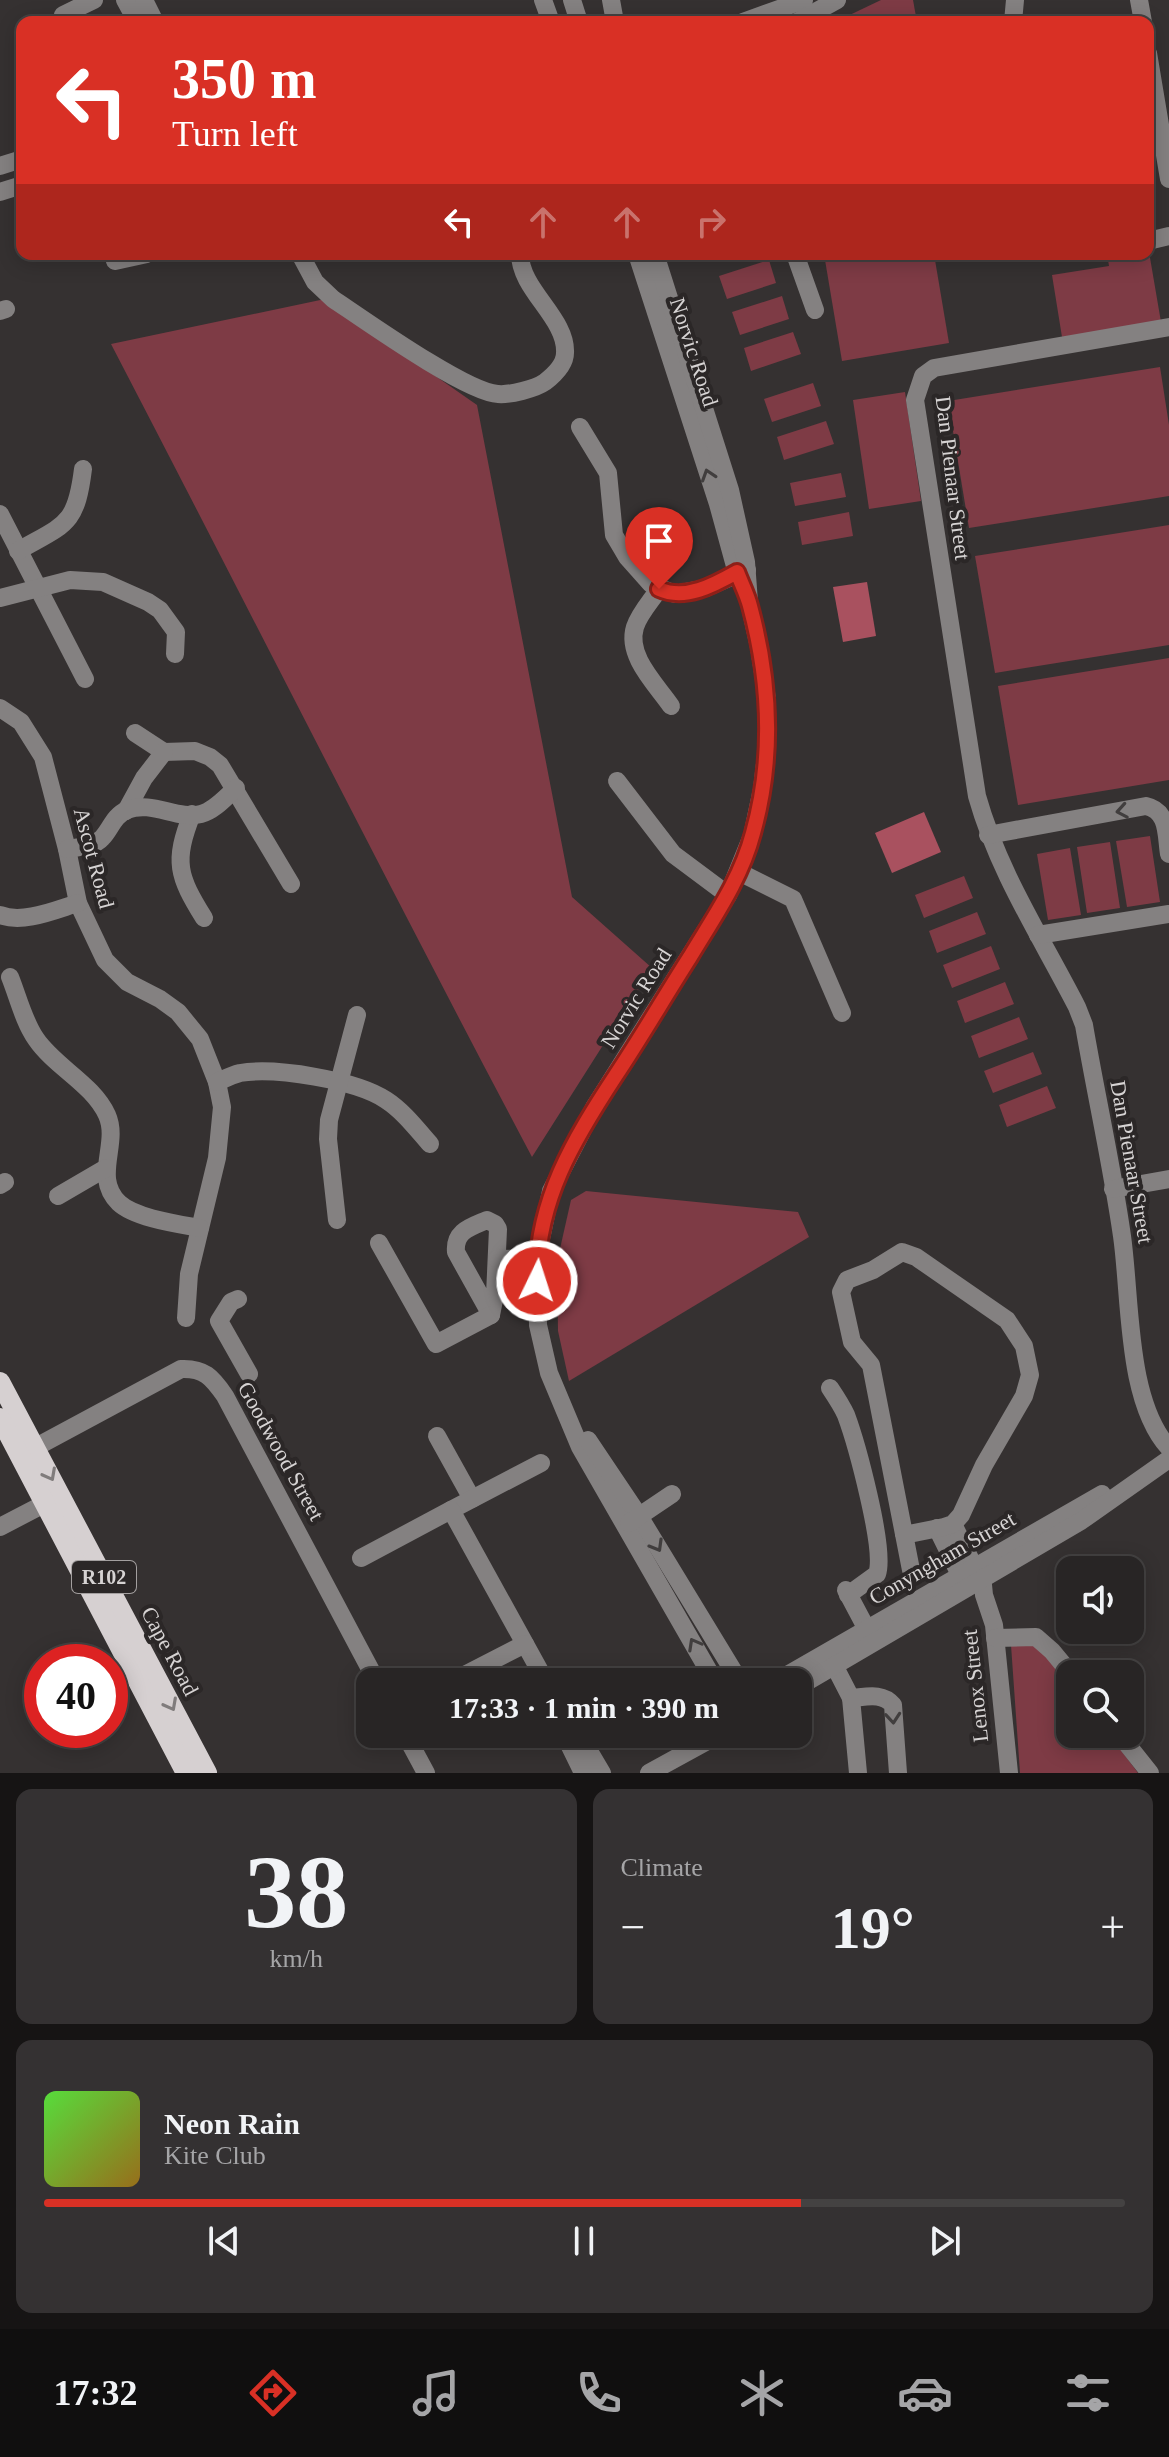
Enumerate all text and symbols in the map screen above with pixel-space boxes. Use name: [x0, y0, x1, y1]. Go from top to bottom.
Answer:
icon: left: [40, 48, 144, 152]
text: 350 m: [172, 48, 317, 110]
text: Turn left: [172, 114, 298, 154]
icon: left: [437, 200, 481, 244]
icon: ahead: [521, 200, 565, 244]
icon: ahead: [605, 200, 649, 244]
icon: right: [689, 200, 733, 244]
street label: Norvic Road: [665, 294, 723, 410]
street label: Dan Pienaar Street: [931, 395, 975, 561]
one-way arrow: [702, 468, 718, 482]
pin: [625, 507, 693, 589]
icon: arrive: [637, 519, 681, 563]
one-way arrow: [1115, 801, 1129, 818]
street label: Ascot Road: [69, 805, 119, 911]
street label: Norvic Road: [595, 943, 677, 1053]
street label: Dan Pienaar Street: [1105, 1079, 1159, 1245]
position arrow: [495, 1239, 579, 1323]
street label: Goodwood Street: [233, 1377, 329, 1525]
one-way arrow: [41, 1467, 56, 1481]
street label: Conyngham Street: [865, 1506, 1019, 1610]
one-way arrow: [647, 1537, 663, 1552]
map controls: [1056, 1556, 1144, 1748]
button: sound: [1056, 1556, 1144, 1644]
road number: R102: [72, 1561, 136, 1593]
street label: Cape Road: [136, 1602, 204, 1700]
street label: Lenox Street: [957, 1628, 993, 1744]
one-way arrow: [688, 1638, 704, 1653]
speed limit sign: 40: [24, 1644, 128, 1748]
button: search: [1056, 1660, 1144, 1748]
text: 17:33 · 1 min · 390 m: [449, 1691, 719, 1724]
one-way arrow: [162, 1697, 177, 1711]
one-way arrow: [885, 1712, 902, 1725]
text: 38: [244, 1834, 348, 1949]
text: Climate: [621, 1853, 703, 1882]
text: 19°: [831, 1895, 915, 1961]
text: −: [621, 1903, 645, 1952]
text: +: [1100, 1903, 1125, 1952]
text: km/h: [270, 1944, 323, 1973]
text: Neon Rain: [164, 2107, 300, 2140]
text: Kite Club: [164, 2141, 266, 2170]
icon: previous: [202, 2219, 246, 2263]
icon: pause: [562, 2219, 606, 2263]
icon: next: [923, 2219, 967, 2263]
icon: directions: [245, 2365, 301, 2421]
icon: music: [408, 2365, 464, 2421]
icon: phone: [571, 2365, 627, 2421]
icon: climate: [734, 2365, 790, 2421]
icon: car: [897, 2365, 953, 2421]
icon: filters: [1060, 2365, 1116, 2421]
text: 17:32: [54, 2373, 138, 2413]

